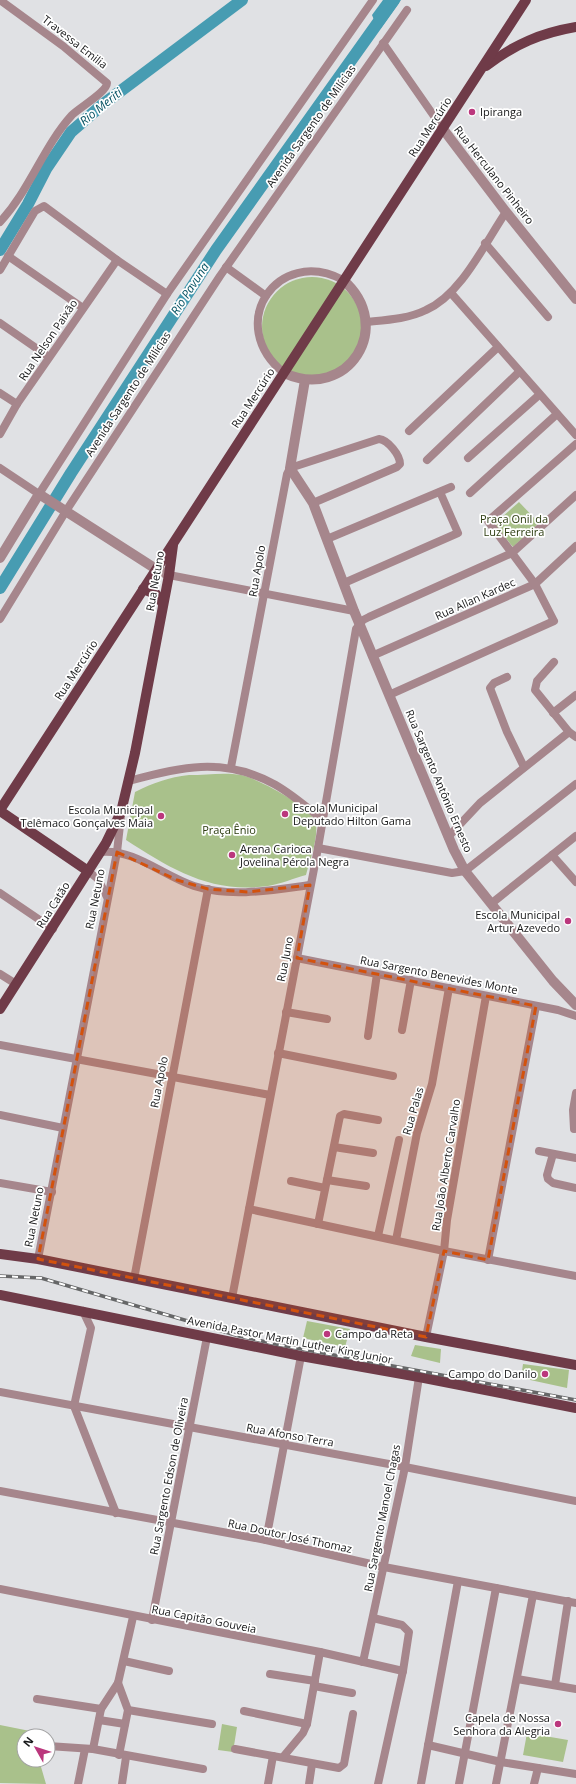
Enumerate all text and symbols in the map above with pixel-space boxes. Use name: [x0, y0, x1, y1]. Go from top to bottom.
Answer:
street label: Travessa Emilia: [40, 12, 111, 72]
street label: Avenida Sargento de Milícias: [263, 62, 359, 190]
water label: Rio Meriti: [76, 83, 126, 129]
street label: Rua Mercúrio: [405, 93, 455, 160]
place label: Ipiranga: [480, 104, 522, 119]
marker: Ipiranga: [467, 107, 477, 117]
street label: Rua Herculano Pinheiro: [451, 122, 538, 227]
water label: Rio Pavuna: [166, 259, 213, 318]
street label: Rua Nelson Paixão: [15, 296, 81, 383]
street label: Avenida Sargento de Milícias: [81, 328, 174, 459]
street label: Rua Mercúrio: [228, 364, 278, 431]
park label: Praça Onil da Luz Ferreira: [480, 511, 548, 539]
street label: Rua Apolo: [245, 544, 268, 598]
street label: Rua Netuno: [142, 549, 167, 612]
street label: Rua Allan Kardec: [432, 574, 517, 623]
street label: Rua Mercúrio: [51, 636, 101, 703]
street label: Rua Sargento Antônio Ernesto: [402, 707, 477, 855]
place label: Escola Municipal Deputado Hilton Gama: [293, 800, 411, 828]
place label: Escola Municipal Telêmaco Gonçalves Maia: [21, 802, 153, 830]
marker: Escola Municipal Deputado Hilton Gama: [280, 809, 290, 819]
marker: Escola Municipal Telêmaco Gonçalves Maia: [156, 811, 166, 821]
park label: Praça Ênio: [202, 822, 256, 837]
place label: Arena Carioca Jovelina Pérola Negra: [239, 841, 349, 869]
marker: Arena Carioca Jovelina Pérola Negra: [227, 850, 237, 860]
street label: Rua Netuno: [81, 867, 108, 930]
street label: Rua Catão: [32, 878, 73, 931]
place label: Escola Municipal Artur Azevedo: [475, 907, 560, 935]
marker: Escola Municipal Artur Azevedo: [563, 916, 573, 926]
street label: Rua Juno: [273, 935, 296, 983]
street label: Rua Sargento Benevides Monte: [359, 952, 519, 997]
street label: Rua Apolo: [146, 1054, 171, 1109]
street label: Rua Palas: [399, 1085, 427, 1137]
street label: Rua João Alberto Carvalho: [428, 1097, 463, 1232]
street label: Rua Netuno: [20, 1185, 47, 1248]
street label: Avenida Pastor Martin Luther King Junior: [186, 1312, 394, 1367]
place label: Campo da Reta: [335, 1326, 413, 1341]
marker: Campo da Reta: [322, 1329, 332, 1339]
place label: Campo do Danilo: [448, 1366, 537, 1381]
marker: Campo do Danilo: [540, 1369, 550, 1379]
street label: Rua Sargento Edson de Oliveira: [146, 1396, 191, 1556]
street label: Rua Afonso Terra: [245, 1419, 335, 1450]
street label: Rua Sargento Manoel Chagas: [360, 1443, 403, 1593]
street label: Rua Doutor José Thomaz: [227, 1515, 354, 1556]
street label: Rua Capitão Gouveia: [150, 1601, 258, 1636]
place label: Capela de Nossa Senhora da Alegria: [453, 1710, 550, 1738]
marker: Capela de Nossa Senhora da Alegria: [553, 1719, 563, 1729]
north arrow: [16, 1728, 56, 1768]
text: N: [19, 1733, 36, 1750]

